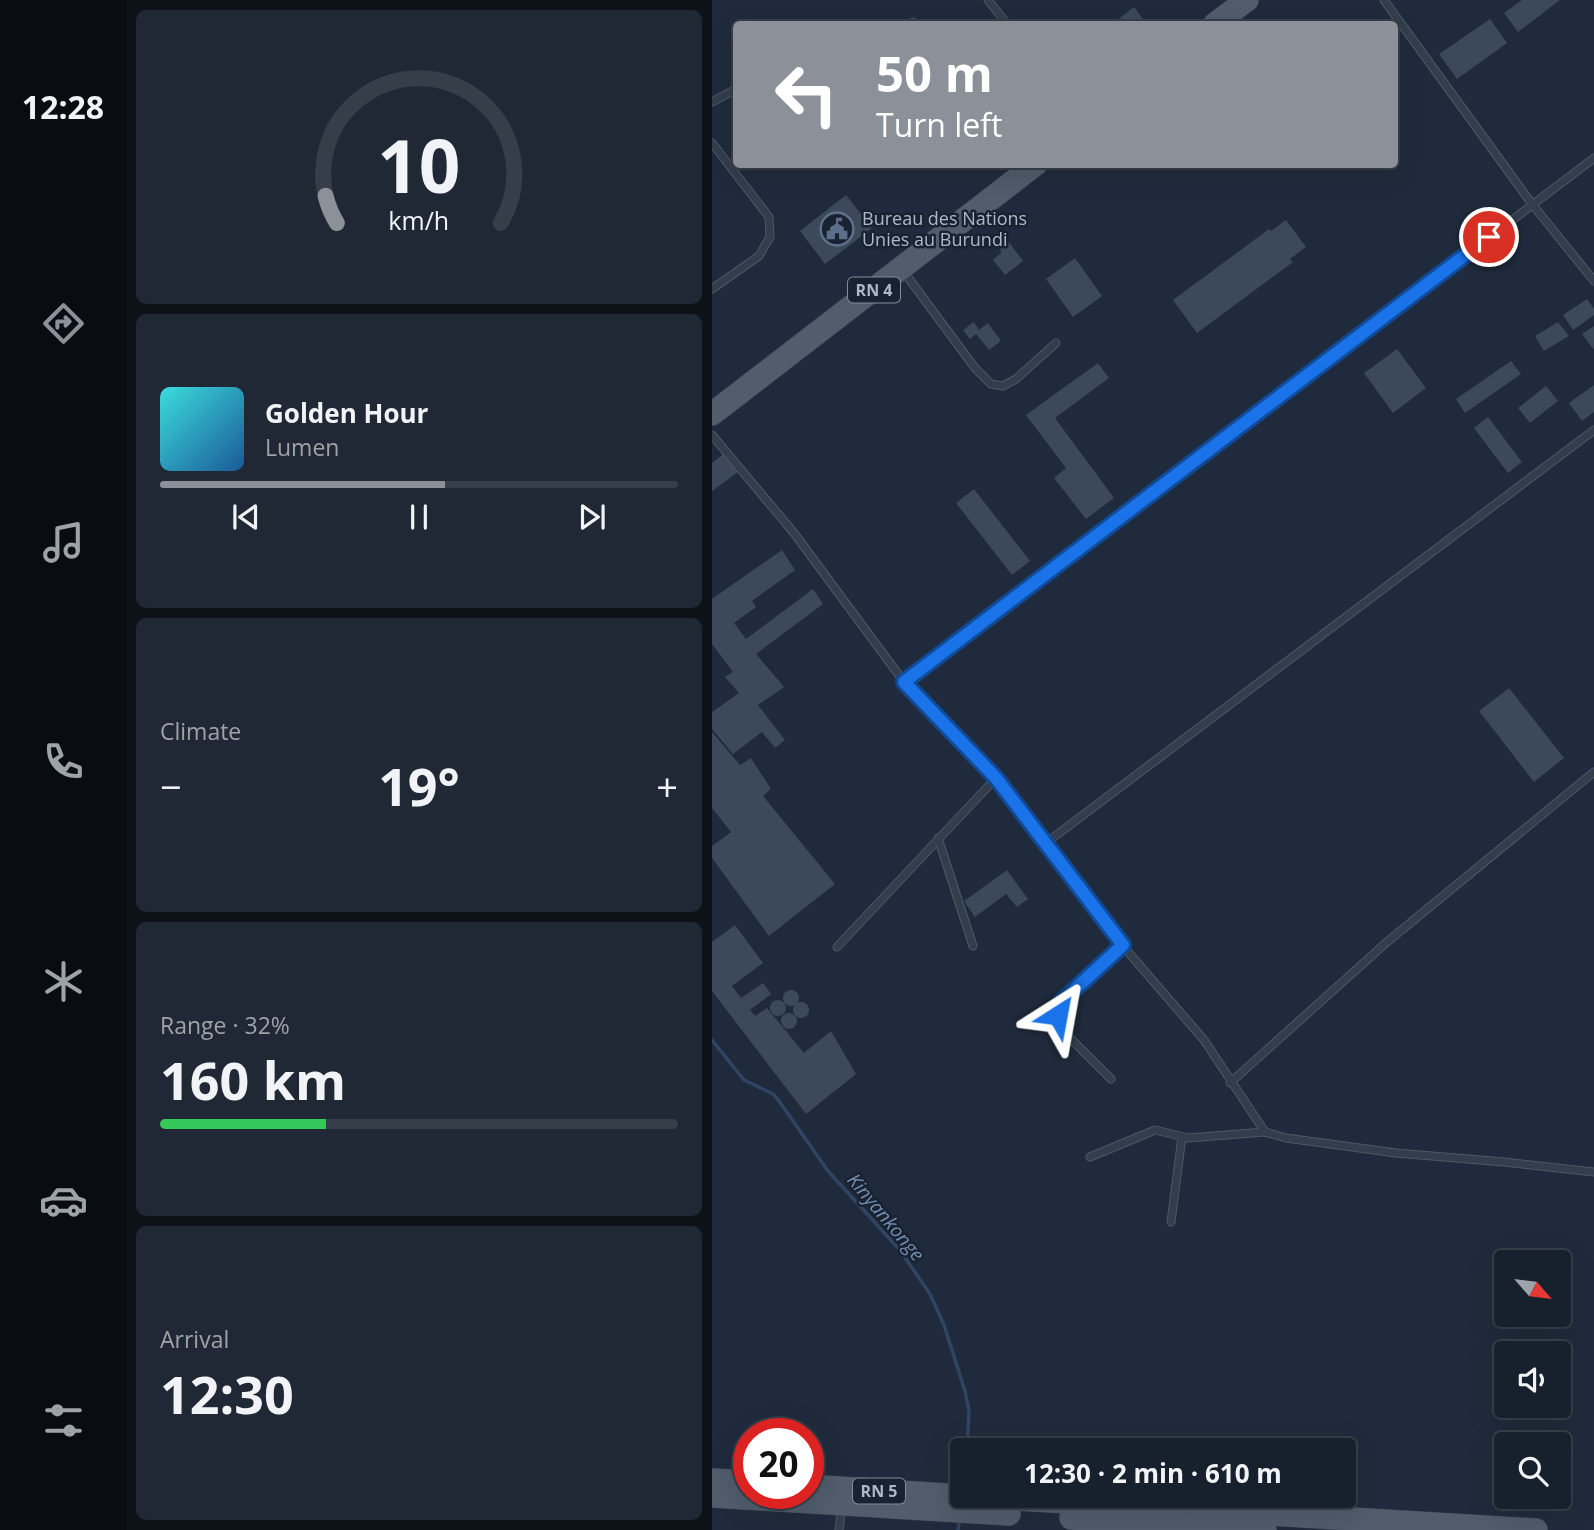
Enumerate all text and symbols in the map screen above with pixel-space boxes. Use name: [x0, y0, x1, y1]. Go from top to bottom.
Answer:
text: 50 m: [876, 40, 993, 106]
icon: left: [761, 49, 852, 140]
text: 12:28: [22, 85, 104, 128]
text: Turn left: [876, 103, 1002, 146]
text: 10: [377, 115, 461, 214]
text: km/h: [389, 203, 449, 237]
place label: Bureau des Nations Unies au Burundi: [862, 206, 1027, 251]
pin: [1459, 207, 1519, 267]
public building icon: Bureau des Nations Unies au Burundi: [818, 210, 856, 248]
icon: arrive: [1470, 218, 1508, 256]
road number: RN 4: [848, 278, 900, 302]
icon: directions: [39, 299, 88, 348]
text: Golden Hour: [265, 395, 428, 431]
text: Lumen: [265, 431, 339, 463]
icon: previous: [227, 498, 265, 536]
icon: pause: [400, 498, 438, 536]
icon: next: [573, 498, 611, 536]
icon: music: [39, 518, 88, 567]
text: Climate: [160, 715, 241, 747]
icon: phone: [39, 737, 88, 786]
text: 19°: [378, 750, 460, 821]
text: −: [160, 760, 182, 812]
text: +: [656, 760, 678, 812]
icon: climate: [39, 957, 88, 1006]
position arrow: [1021, 978, 1095, 1052]
text: Range · 32%: [160, 1009, 290, 1041]
text: 160 km: [160, 1044, 346, 1115]
water label: Kinyankonge: [842, 1168, 930, 1266]
icon: car: [39, 1176, 88, 1225]
north arrow: [1494, 1250, 1571, 1326]
map controls: [1494, 1250, 1571, 1509]
text: Arrival: [160, 1323, 229, 1355]
button: sound: [1494, 1341, 1571, 1418]
text: 12:30: [160, 1358, 294, 1429]
icon: filters: [39, 1396, 88, 1445]
speed limit sign: 20: [733, 1418, 824, 1509]
button: search: [1494, 1432, 1571, 1509]
text: 12:30 · 2 min · 610 m: [1024, 1455, 1282, 1491]
road number: RN 5: [853, 1478, 905, 1504]

